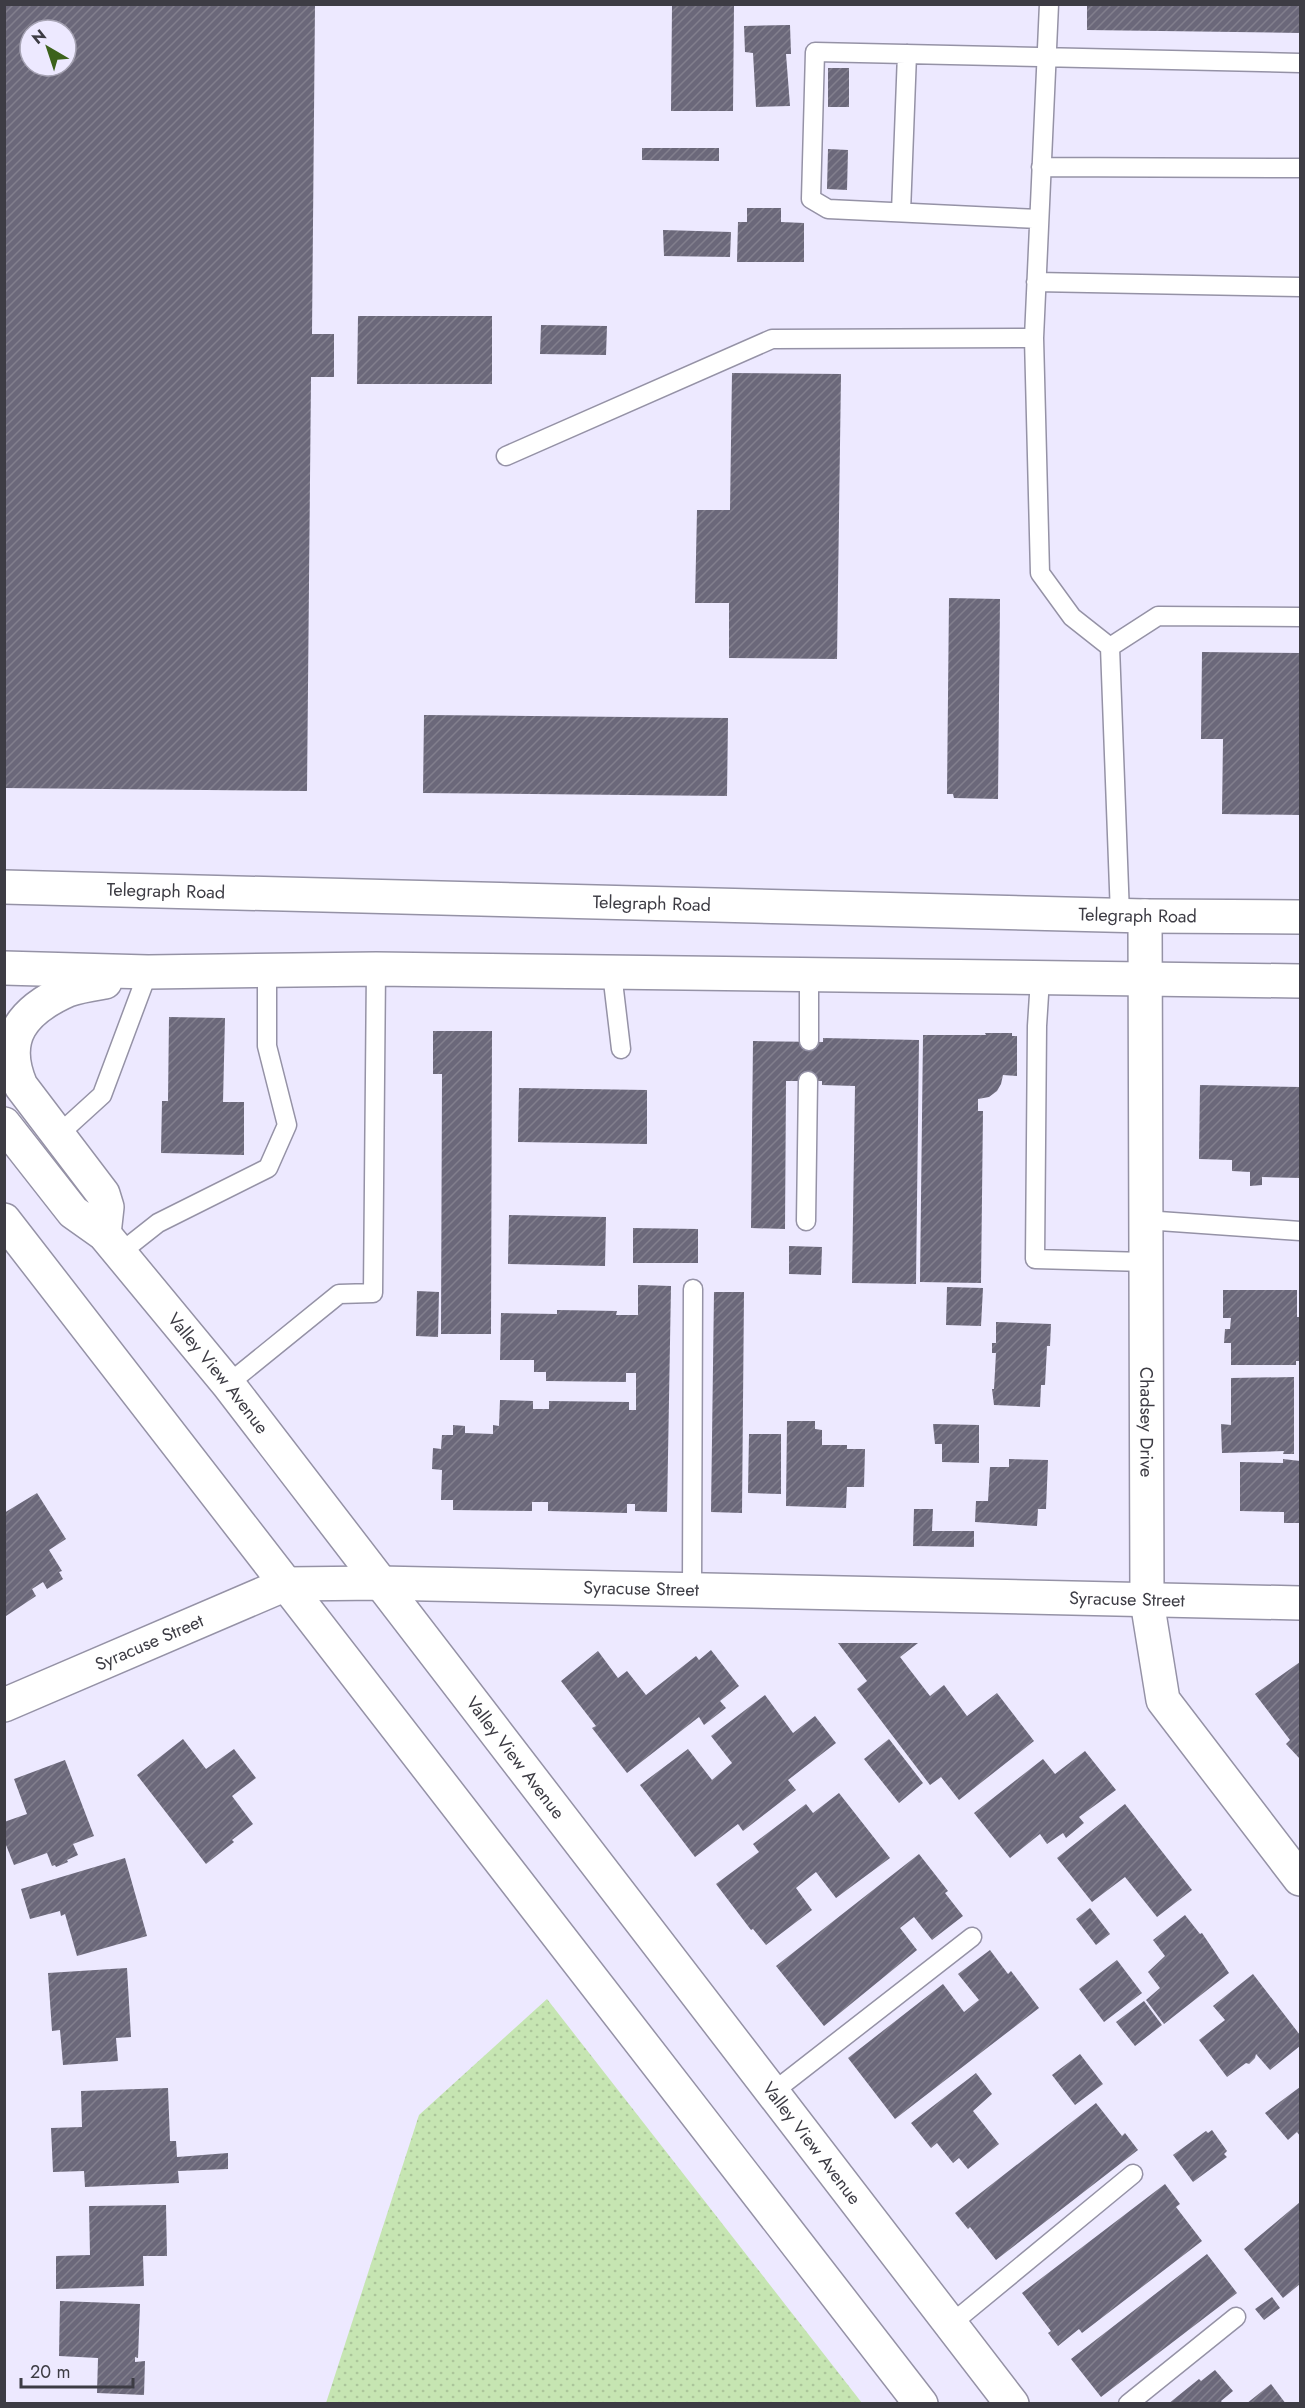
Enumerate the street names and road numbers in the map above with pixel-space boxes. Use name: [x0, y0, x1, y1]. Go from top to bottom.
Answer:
street label: Telegraph Road: [106, 877, 225, 906]
street label: Telegraph Road: [592, 889, 711, 918]
street label: Telegraph Road: [1078, 901, 1197, 929]
street label: Valley View Avenue: [161, 1307, 275, 1439]
street label: Chadsey Drive: [1133, 1367, 1160, 1477]
street label: Syracuse Street: [583, 1574, 700, 1603]
street label: Syracuse Street: [1069, 1585, 1186, 1614]
street label: Syracuse Street: [91, 1608, 208, 1677]
street label: Valley View Avenue: [460, 1691, 571, 1825]
street label: Valley View Avenue: [756, 2076, 867, 2210]

